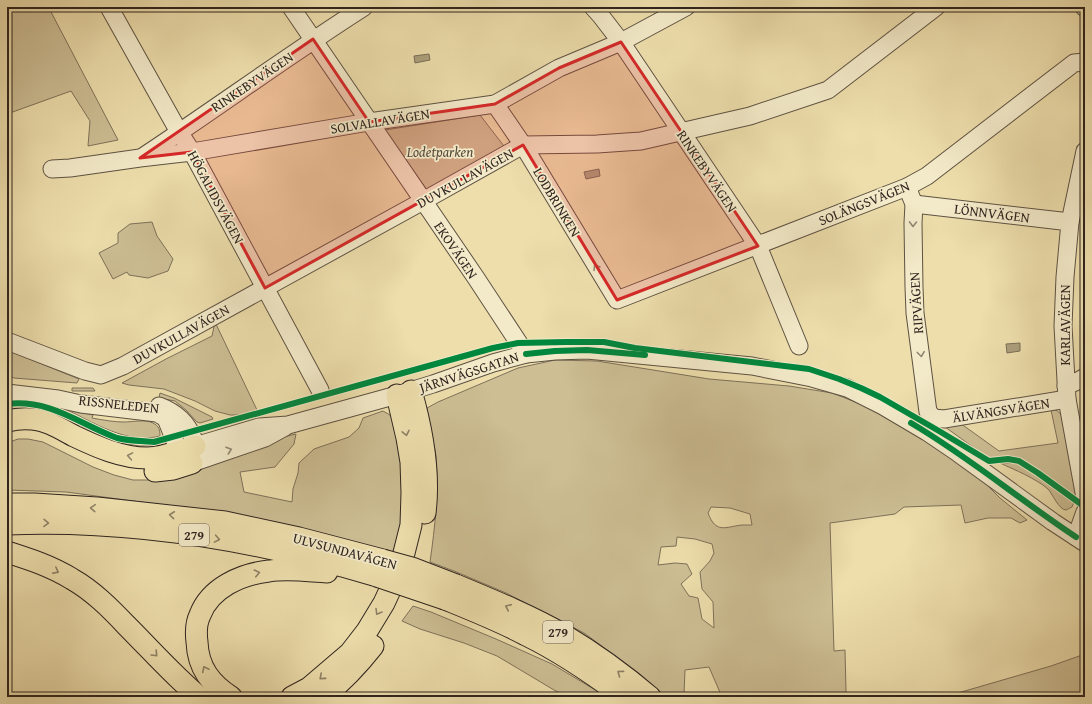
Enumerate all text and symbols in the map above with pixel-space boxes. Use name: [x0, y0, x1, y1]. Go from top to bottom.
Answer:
street label: RINKEBYVÄGEN: [207, 47, 297, 117]
street label: SOLVALLAVÄGEN: [329, 103, 431, 139]
street label: RINKEBYVÄGEN: [672, 126, 742, 216]
park label: Lodetparken: [406, 142, 473, 162]
street label: DUVKULLAVÄGEN: [413, 143, 517, 213]
street label: HÖGALIDSVÄGEN: [183, 147, 249, 247]
street label: LODBRINKEN: [528, 164, 586, 240]
street label: SOLÄNGSVÄGEN: [815, 176, 913, 230]
street label: LÖNNVÄGEN: [953, 198, 1031, 228]
street label: EKOVÄGEN: [429, 217, 483, 283]
one-way arrow: [909, 221, 917, 227]
one-way arrow: [594, 264, 601, 271]
street label: RIPVÄGEN: [904, 271, 928, 335]
street label: KARLAVÄGEN: [1055, 284, 1075, 366]
street label: DUVKULLAVÄGEN: [129, 299, 233, 369]
street label: JÄRNVÄGSGATAN: [415, 346, 521, 398]
one-way arrow: [916, 351, 925, 357]
street label: RISSNELEDEN: [78, 390, 160, 418]
street label: ÄLVÄNGSVÄGEN: [951, 392, 1051, 428]
one-way arrow: [401, 430, 409, 436]
one-way arrow: [225, 447, 232, 455]
one-way arrow: [127, 452, 133, 461]
one-way arrow: [90, 503, 96, 512]
one-way arrow: [169, 511, 175, 520]
one-way arrow: [43, 519, 49, 527]
road number: 279: [179, 524, 209, 546]
street label: ULVSUNDAVÄGEN: [291, 528, 399, 574]
one-way arrow: [214, 534, 220, 543]
one-way arrow: [52, 566, 60, 573]
one-way arrow: [254, 570, 260, 578]
one-way arrow: [505, 604, 512, 612]
one-way arrow: [376, 608, 383, 615]
road number: 279: [543, 621, 573, 643]
one-way arrow: [150, 649, 158, 657]
one-way arrow: [202, 666, 209, 674]
one-way arrow: [617, 671, 624, 678]
one-way arrow: [320, 673, 327, 680]

